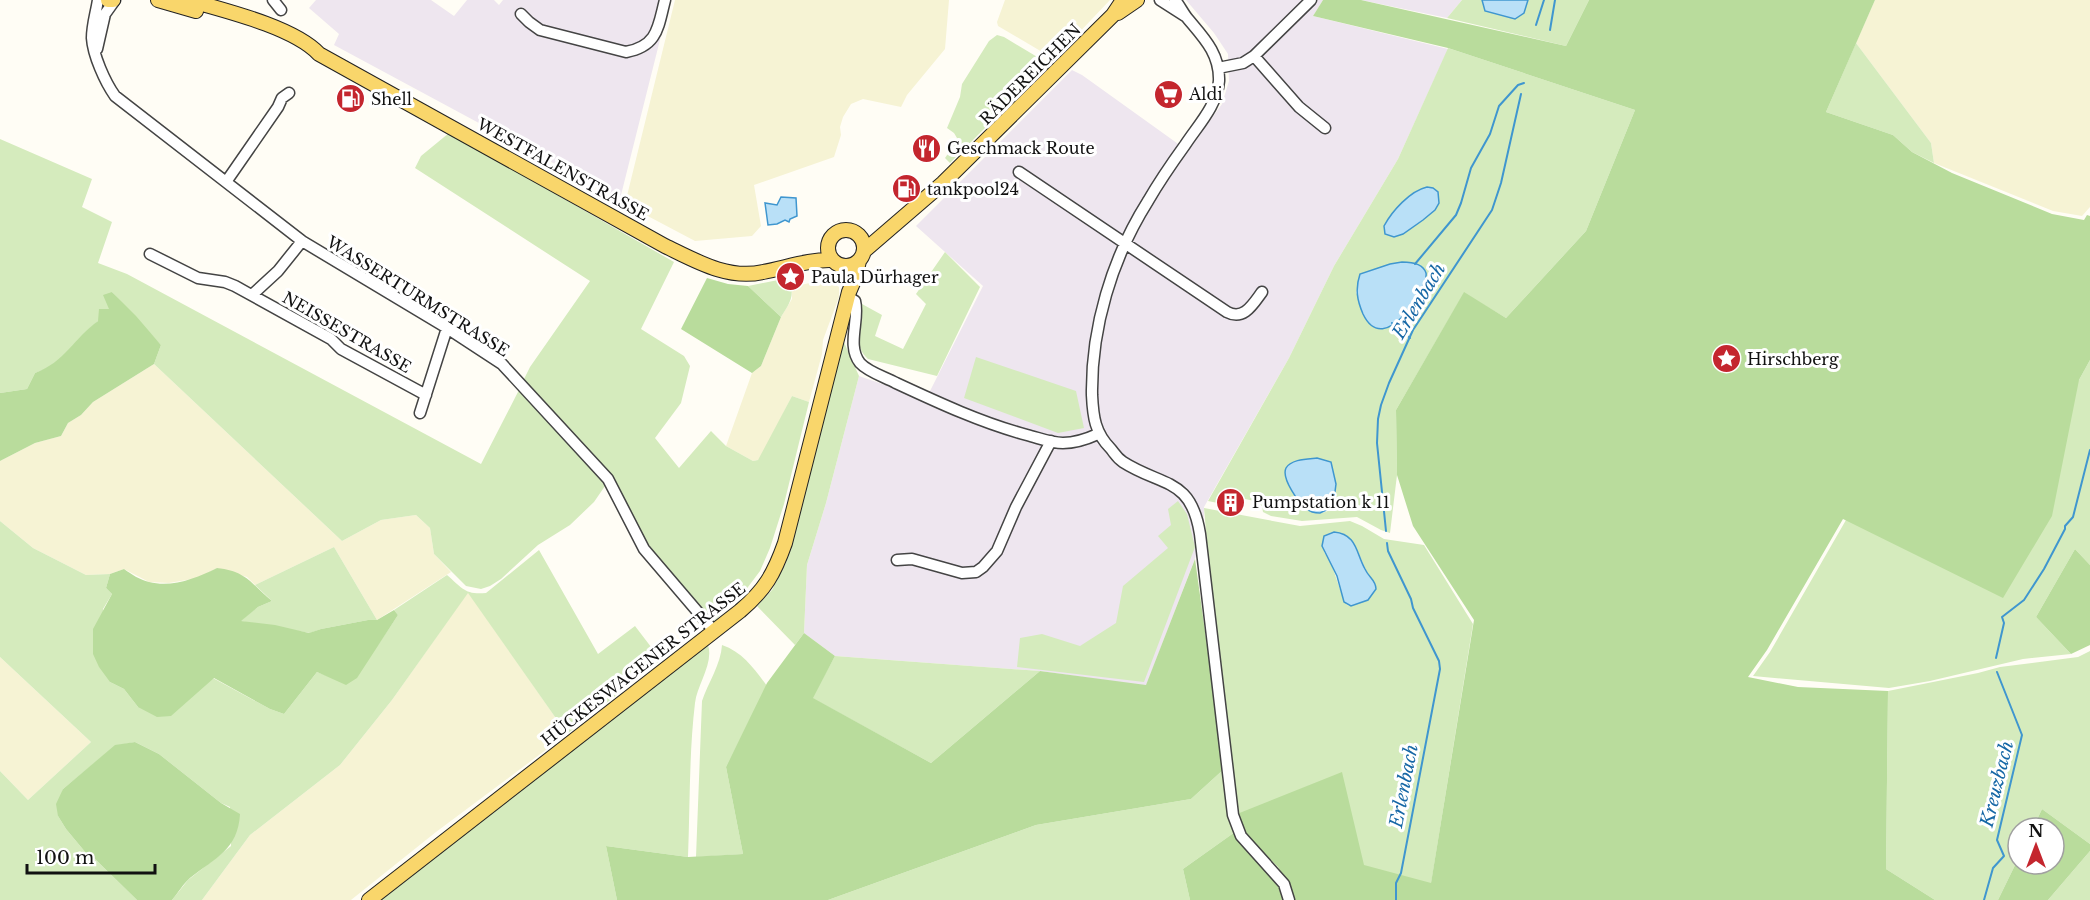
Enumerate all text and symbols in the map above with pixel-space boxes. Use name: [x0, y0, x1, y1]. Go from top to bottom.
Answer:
street label: RÄDEREICHEN: [975, 19, 1085, 129]
supermarket icon: Aldi: [1152, 78, 1184, 110]
fuel station icon: Shell: [334, 83, 366, 115]
place label: Aldi: [1188, 84, 1223, 104]
place label: Shell: [371, 89, 412, 109]
street label: WESTFALENSTRASSE: [473, 113, 652, 225]
restaurant icon: Geschmack Route: [910, 132, 942, 164]
place label: Geschmack Route: [947, 138, 1095, 158]
fuel station icon: tankpool24: [890, 173, 922, 205]
place label: tankpool24: [927, 179, 1019, 199]
street label: WASSERTURMSTRASSE: [322, 231, 513, 361]
water label: Erlenbach: [1387, 259, 1450, 344]
place icon: Paula Dürhager: [774, 261, 806, 293]
place label: Paula Dürhager: [811, 267, 939, 287]
street label: NEISSESTRASSE: [279, 287, 415, 377]
place icon: Hirschberg: [1710, 343, 1742, 375]
place label: Hirschberg: [1747, 349, 1839, 369]
building icon: Pumpstation k 11: [1215, 486, 1247, 518]
place label: Pumpstation k 11: [1252, 492, 1390, 512]
street label: HÜCKESWAGENER STRASSE: [537, 578, 749, 750]
water label: Kreuzbach: [1975, 739, 2018, 830]
water label: Erlenbach: [1385, 742, 1423, 831]
north arrow: [2006, 816, 2066, 876]
text: N: [2028, 821, 2044, 841]
scale bar: [27, 837, 154, 875]
text: 100 m: [36, 847, 94, 869]

